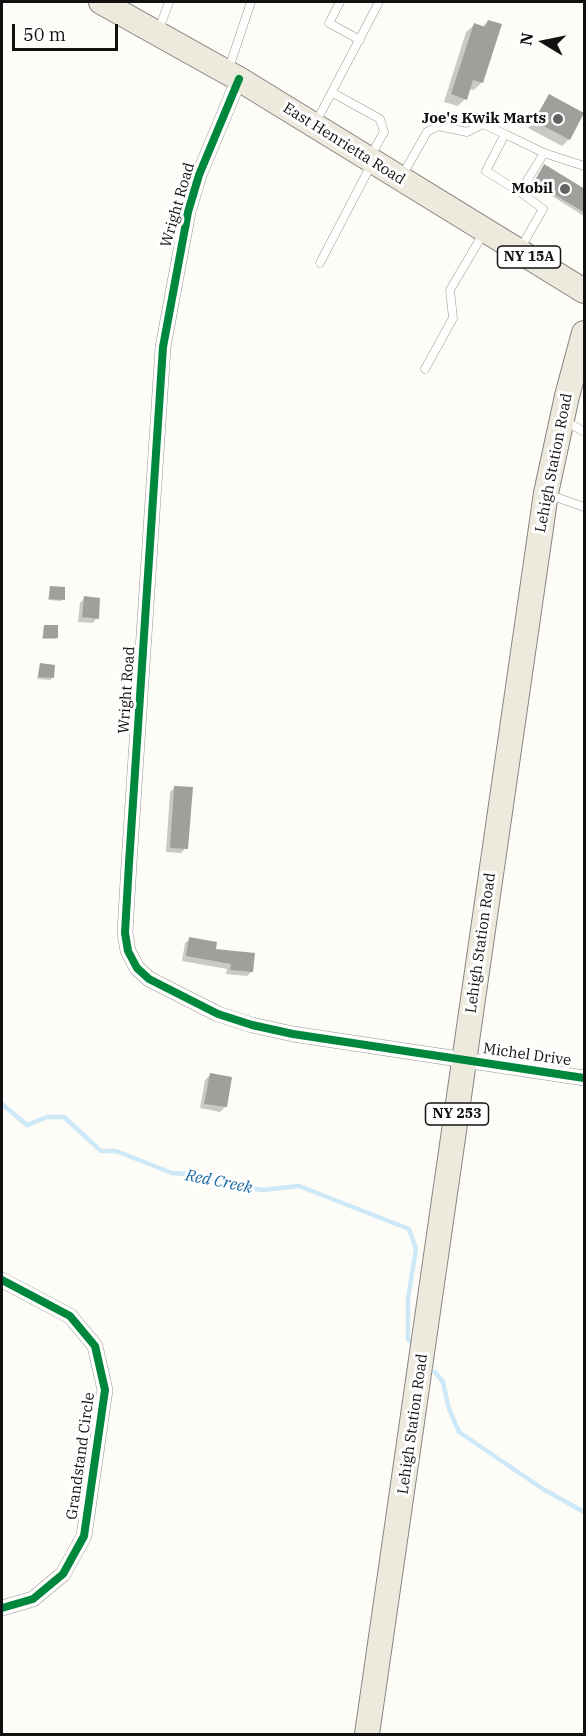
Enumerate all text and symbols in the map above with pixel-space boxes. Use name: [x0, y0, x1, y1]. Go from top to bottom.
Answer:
scale bar: [15, 12, 122, 50]
north arrow: [514, 12, 574, 72]
text: 50 m: [23, 23, 66, 46]
text: N: [515, 31, 537, 47]
street label: East Henrietta Road: [280, 99, 408, 189]
place label: Joe's Kwik Marts: [422, 110, 546, 128]
marker: Joe's Kwik Marts: [551, 112, 565, 126]
street label: Wright Road: [157, 160, 199, 250]
place label: Mobil: [512, 180, 553, 198]
marker: Mobil: [558, 182, 572, 196]
road number: NY 15A: [498, 246, 560, 268]
street label: Lehigh Station Road: [532, 392, 576, 534]
street label: Wright Road: [115, 646, 139, 734]
street label: Lehigh Station Road: [462, 872, 500, 1014]
street label: Michel Drive: [482, 1040, 572, 1070]
road number: NY 253: [426, 1103, 488, 1125]
water label: Red Creek: [184, 1166, 254, 1198]
street label: Lehigh Station Road: [394, 1353, 432, 1495]
street label: Grandstand Circle: [63, 1391, 99, 1521]

